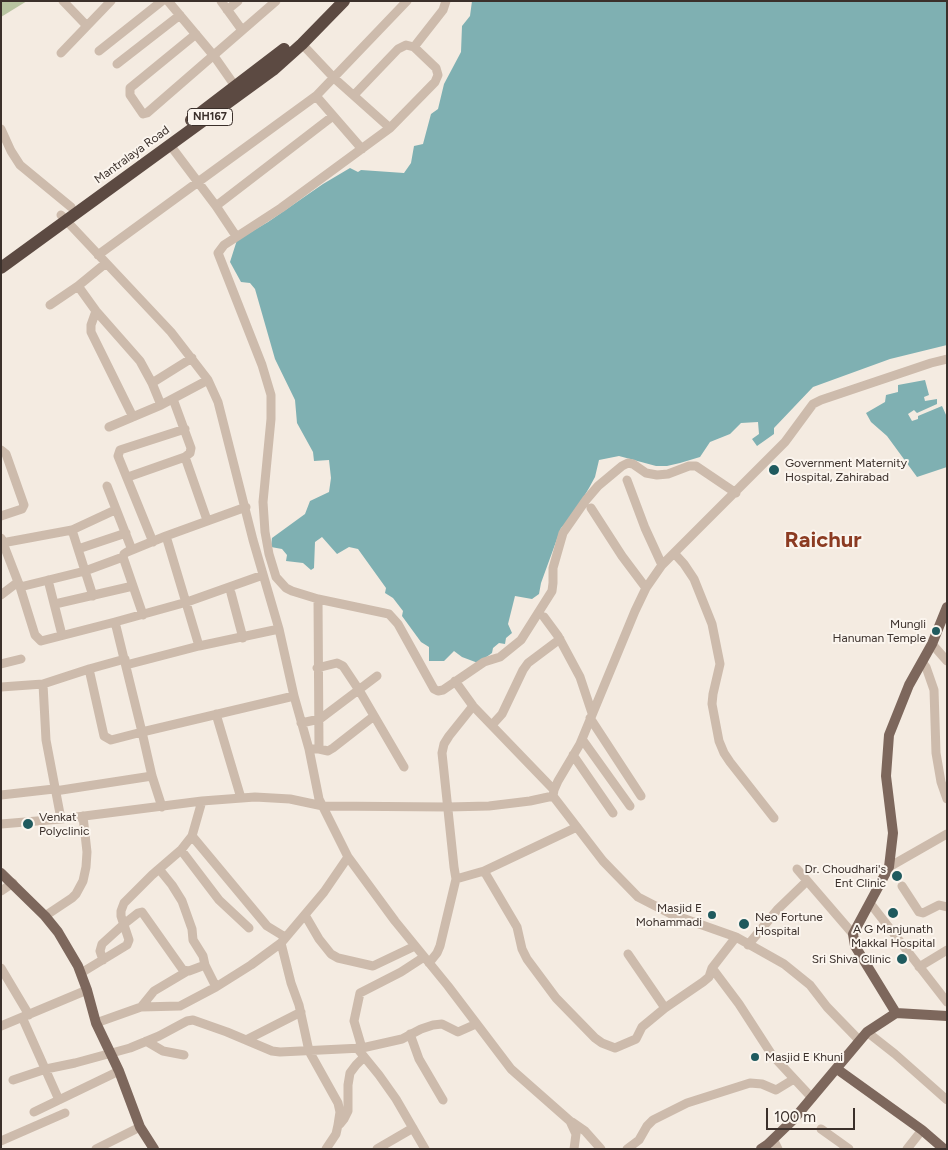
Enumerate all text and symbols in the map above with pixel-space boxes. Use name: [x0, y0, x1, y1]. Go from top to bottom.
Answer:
road number: NH167: [188, 108, 232, 125]
street label: Mantralaya Road: [92, 123, 172, 187]
place label: Government Maternity Hospital, Zahirabad: [785, 456, 907, 484]
marker: Government Maternity Hospital, Zahirabad: [767, 463, 781, 477]
district label: Raichur: [784, 528, 862, 554]
place label: Mungli Hanuman Temple: [833, 617, 926, 645]
marker: Mungli Hanuman Temple: [930, 625, 942, 637]
place label: Venkat Polyclinic: [39, 810, 89, 838]
marker: Venkat Polyclinic: [21, 817, 35, 831]
place label: Dr. Choudhari's Ent Clinic: [805, 862, 886, 890]
marker: Dr. Choudhari's Ent Clinic: [890, 869, 904, 883]
place label: Masjid E Mohammadi: [636, 901, 702, 929]
marker: A G Manjunath Makkal Hospital: [886, 906, 900, 920]
marker: Masjid E Mohammadi: [706, 909, 718, 921]
place label: Neo Fortune Hospital: [755, 910, 823, 938]
marker: Neo Fortune Hospital: [737, 917, 751, 931]
place label: A G Manjunath Makkal Hospital: [851, 922, 935, 950]
place label: Sri Shiva Clinic: [812, 952, 891, 966]
marker: Sri Shiva Clinic: [895, 952, 909, 966]
place label: Masjid E Khuni: [765, 1050, 843, 1064]
marker: Masjid E Khuni: [749, 1051, 761, 1063]
scale bar: [768, 1098, 857, 1130]
text: 100 m: [774, 1108, 816, 1126]

